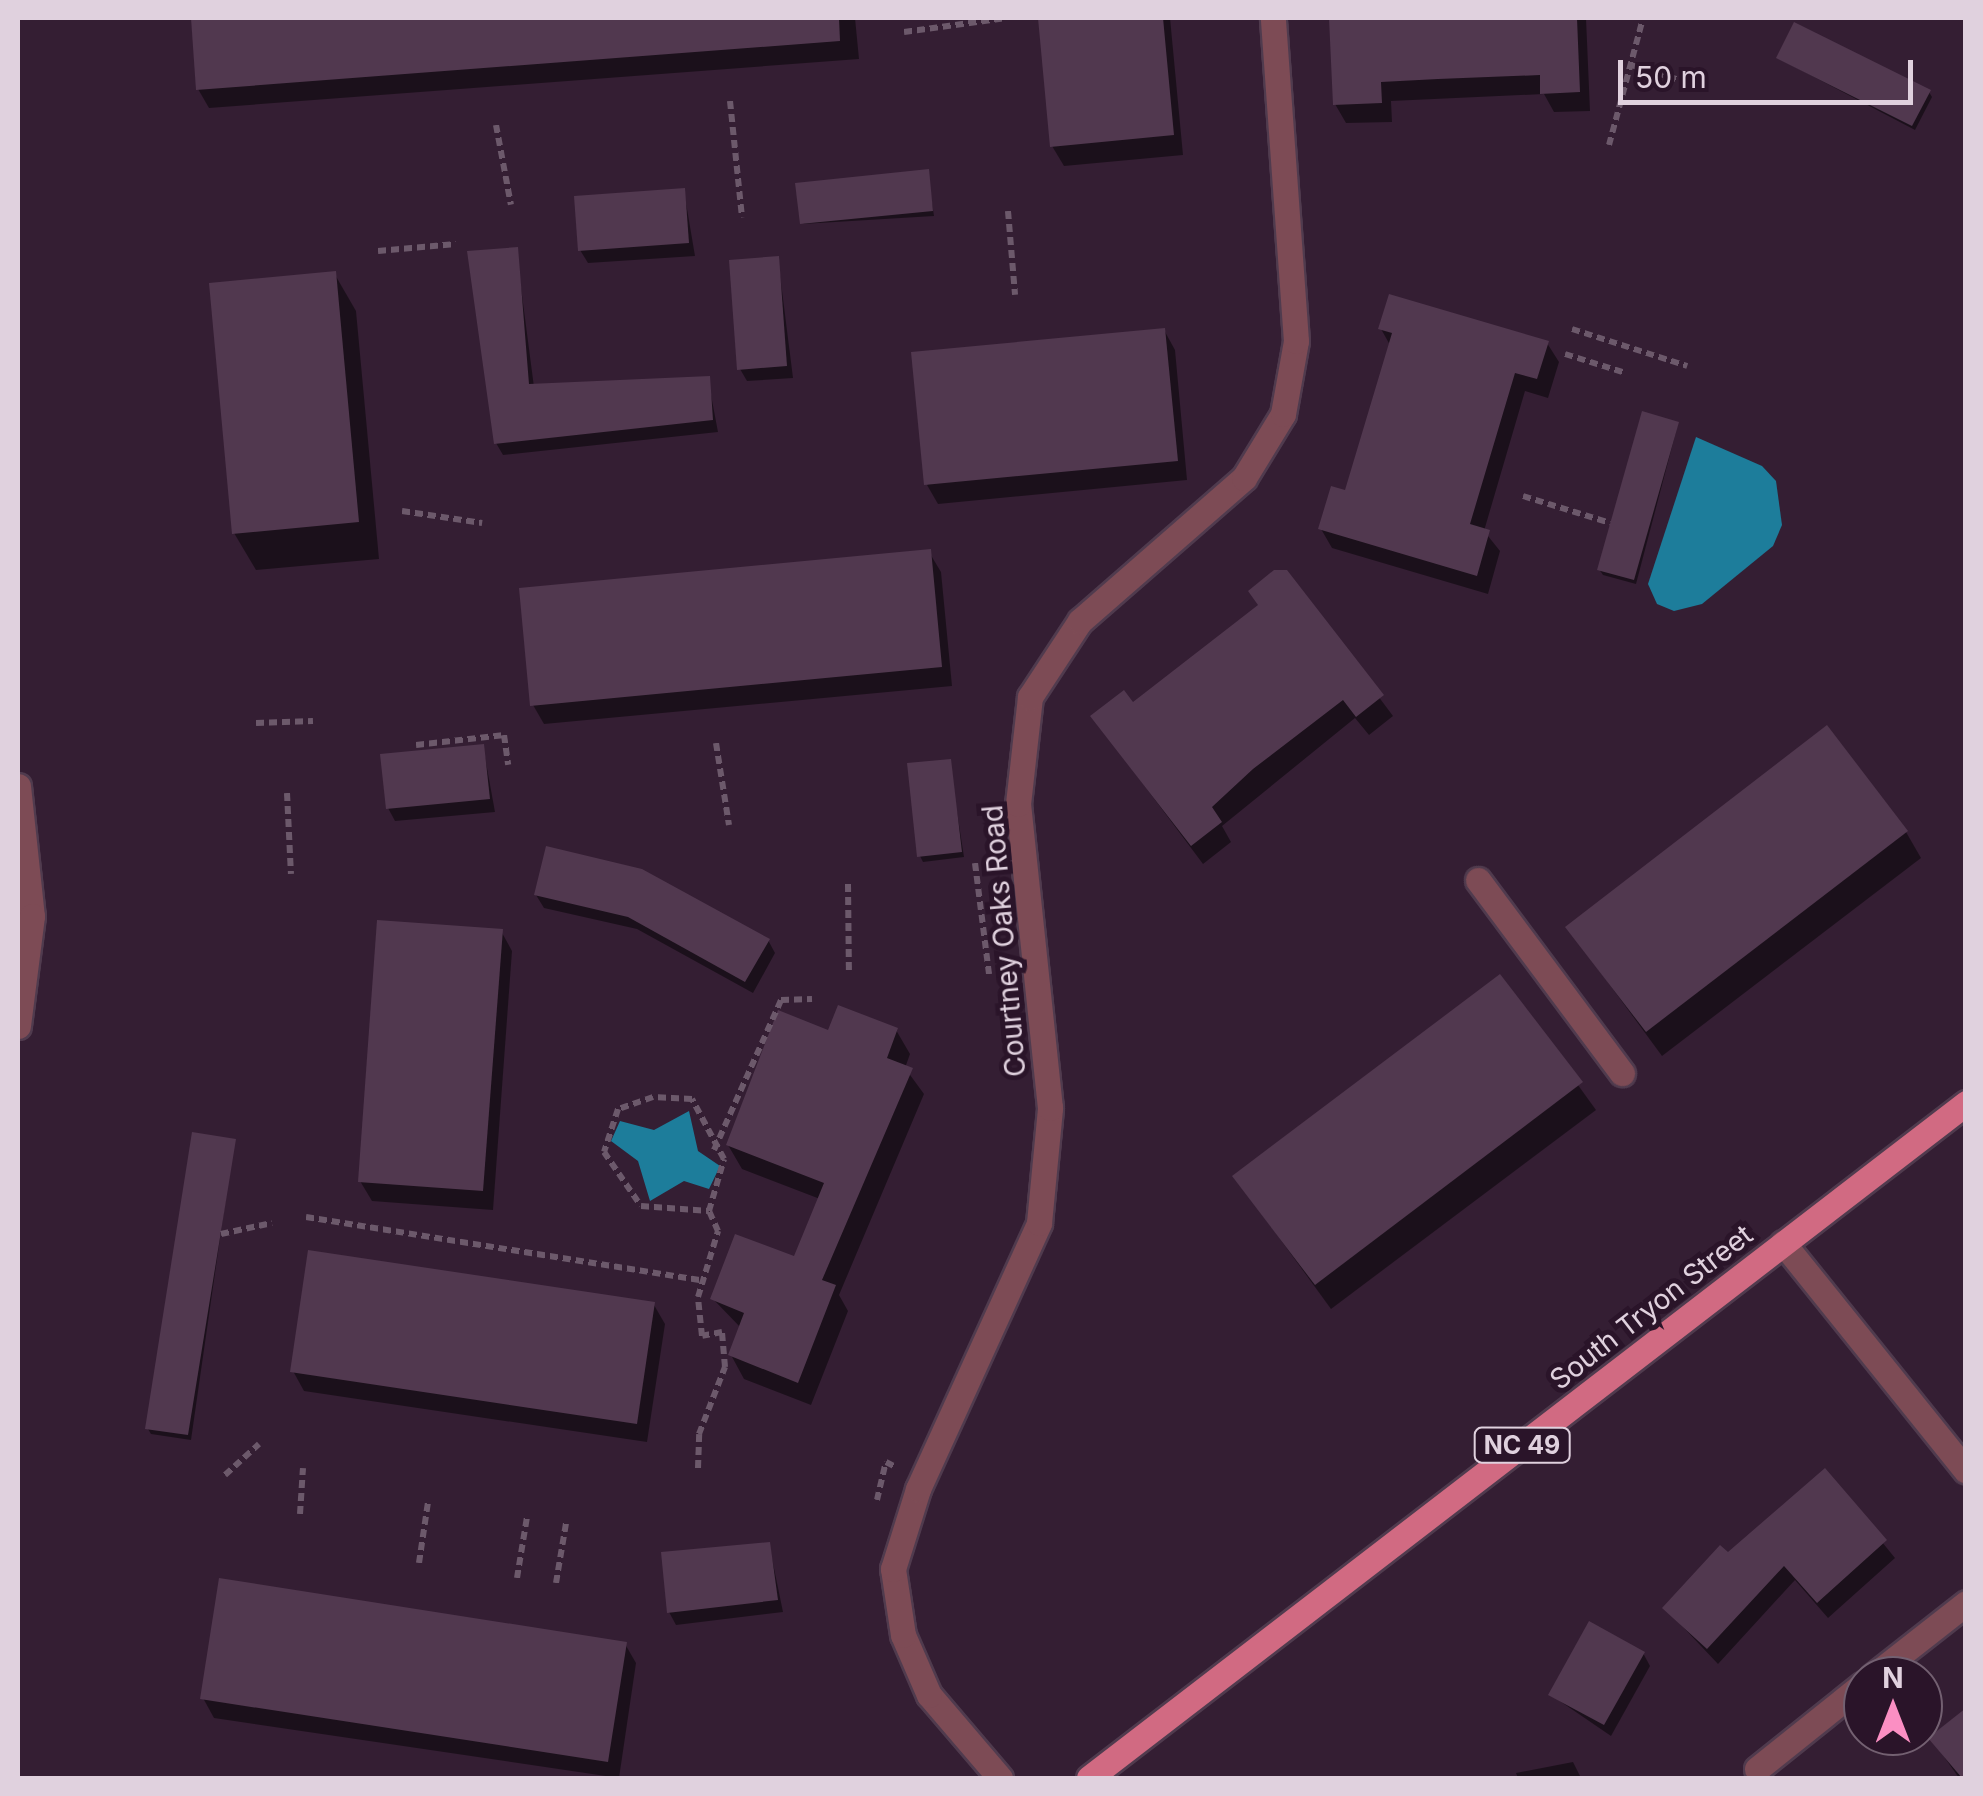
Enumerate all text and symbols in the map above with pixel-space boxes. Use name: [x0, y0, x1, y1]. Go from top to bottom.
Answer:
scale bar: [1623, 40, 1918, 102]
text: 50 m: [1635, 59, 1707, 95]
street label: Courtney Oaks Road: [975, 804, 1033, 1078]
street label: South Tryon Street: [1543, 1217, 1759, 1397]
road number: NC 49: [1472, 1425, 1572, 1465]
north arrow: [1843, 1656, 1943, 1756]
text: N: [1882, 1661, 1904, 1695]

